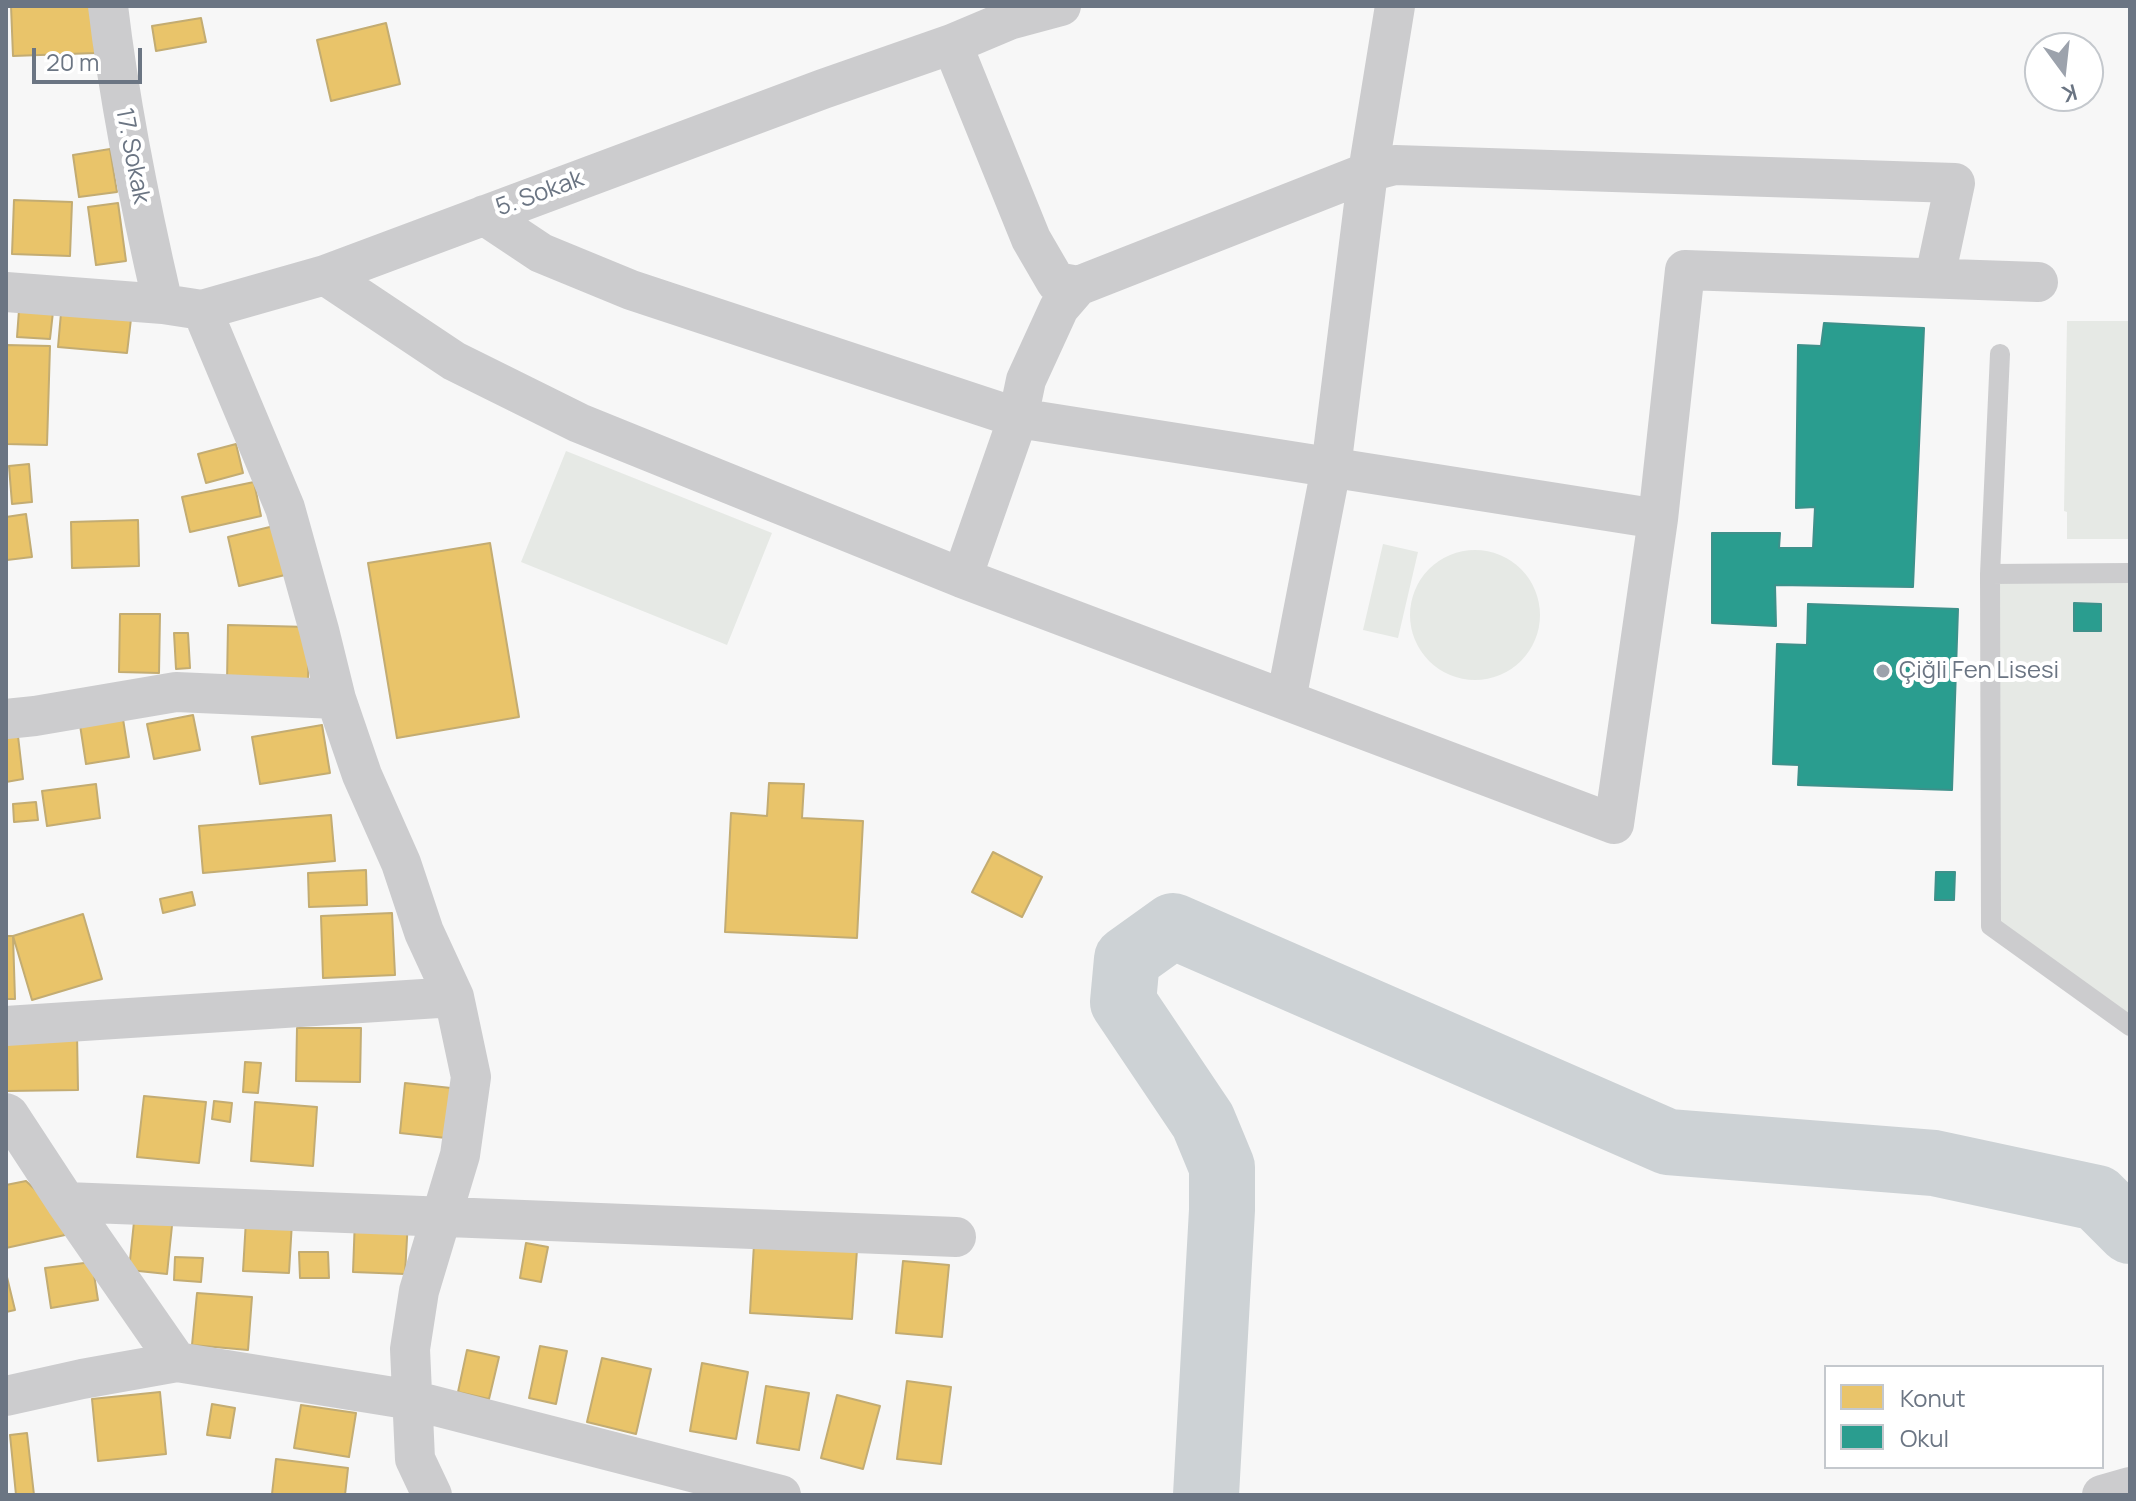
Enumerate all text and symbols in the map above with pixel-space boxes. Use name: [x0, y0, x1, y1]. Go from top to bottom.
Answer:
scale bar: [36, 32, 146, 82]
north arrow: [2024, 32, 2104, 112]
text: 20 m: [46, 45, 99, 78]
text: K: [2059, 77, 2080, 110]
street label: 17. Sokak: [109, 106, 155, 206]
street label: 5. Sokak: [492, 165, 588, 223]
place label: Çiğli Fen Lisesi: [1899, 657, 2059, 685]
marker: Çiğli Fen Lisesi: [1874, 662, 1892, 680]
legend: [1824, 1365, 2104, 1469]
text: Konut: [1900, 1381, 1966, 1414]
text: Okul: [1900, 1421, 1949, 1454]

